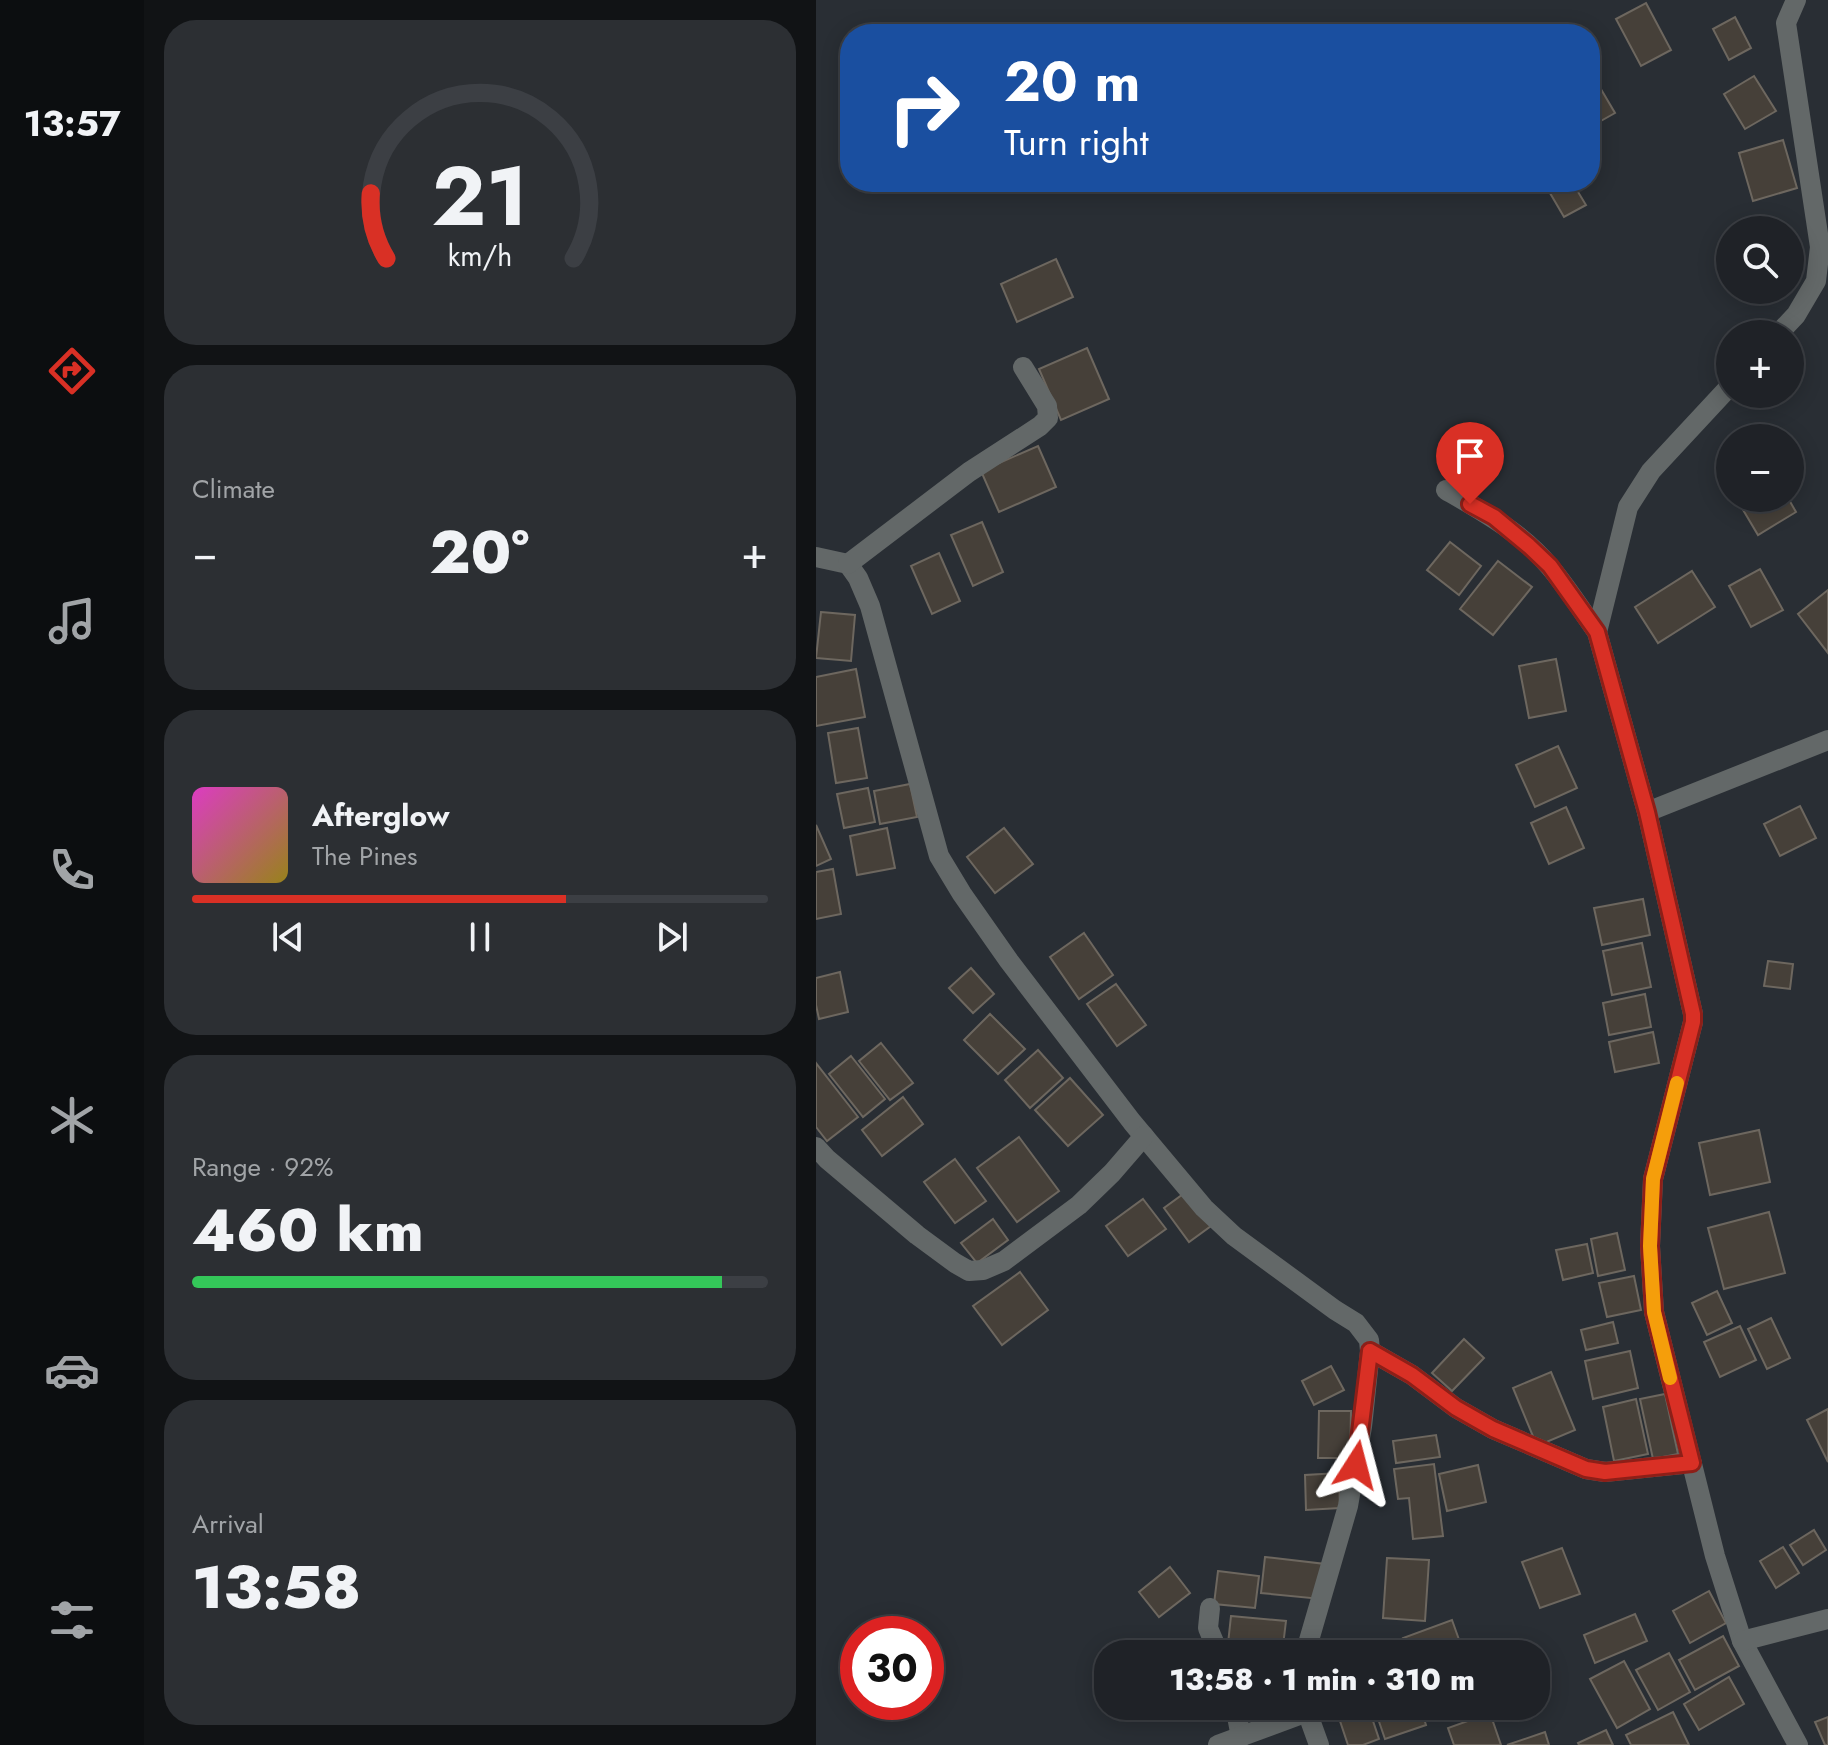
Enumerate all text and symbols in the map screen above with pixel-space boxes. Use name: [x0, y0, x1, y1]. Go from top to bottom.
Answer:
text: 20 m: [1004, 41, 1141, 122]
icon: right: [872, 56, 976, 160]
text: 13:57: [23, 97, 121, 149]
text: Turn right: [1004, 116, 1149, 168]
text: 21: [432, 135, 528, 255]
map controls: [1716, 216, 1804, 512]
button: search: [1716, 216, 1804, 304]
text: km/h: [448, 235, 512, 277]
button: +: [1716, 320, 1804, 408]
icon: directions: [44, 343, 100, 399]
pin: [1436, 422, 1504, 504]
button: −: [1716, 424, 1804, 512]
icon: arrive: [1448, 434, 1492, 478]
text: Climate: [192, 470, 275, 508]
text: 20°: [430, 509, 529, 596]
text: −: [192, 521, 218, 585]
text: +: [741, 521, 768, 585]
icon: music: [44, 593, 100, 649]
text: Afterglow: [312, 794, 449, 837]
text: The Pines: [312, 837, 417, 875]
icon: phone: [44, 842, 100, 898]
icon: previous: [266, 915, 310, 959]
icon: pause: [458, 915, 502, 959]
icon: next: [650, 915, 694, 959]
icon: climate: [44, 1092, 100, 1148]
text: Range · 92%: [192, 1148, 334, 1186]
text: 460 km: [192, 1187, 424, 1274]
icon: car: [44, 1342, 100, 1398]
position arrow: [1314, 1423, 1398, 1507]
text: Arrival: [192, 1505, 264, 1543]
text: 13:58: [192, 1544, 361, 1631]
icon: filters: [44, 1592, 100, 1648]
speed limit sign: 30: [840, 1616, 944, 1720]
text: 13:58 · 1 min · 310 m: [1169, 1658, 1475, 1701]

